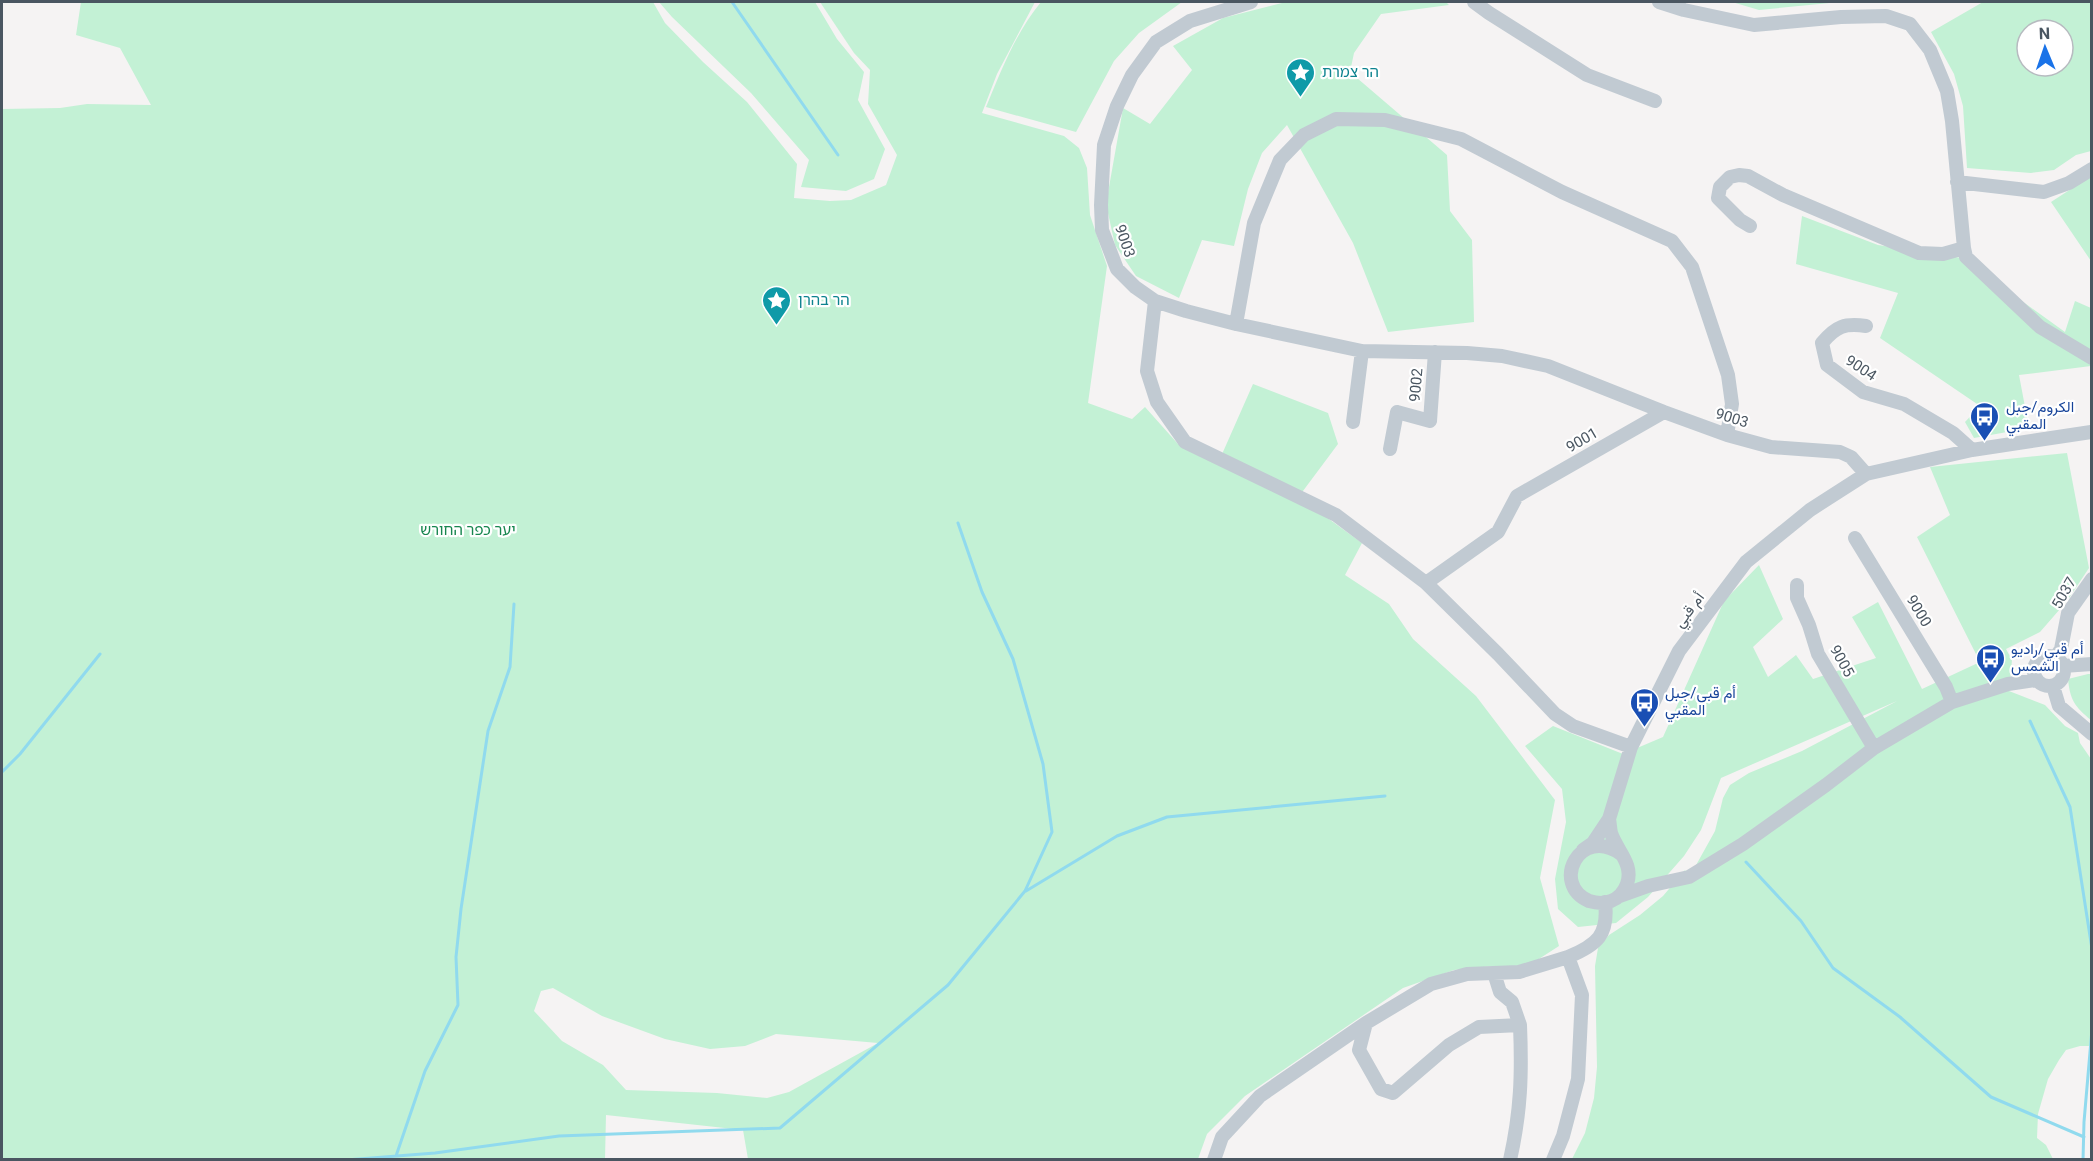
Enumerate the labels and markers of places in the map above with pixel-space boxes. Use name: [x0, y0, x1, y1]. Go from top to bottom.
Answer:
place icon: הר צמרת: [1285, 56, 1317, 98]
place label: הר צמרת: [1322, 63, 1379, 81]
place icon: הר בהרן: [761, 284, 793, 326]
place label: הר בהרן: [798, 291, 850, 309]
place label: الكروم/جبل المقبي: [2006, 398, 2074, 437]
bus stop icon: الكروم/جبل المقبي: [1969, 400, 2001, 442]
place label: أم قبي/راديو الشمس: [2011, 640, 2084, 676]
bus stop icon: أم قبي/راديو الشمس: [1974, 642, 2006, 684]
place label: أم قبي/جبل المقبي: [1665, 684, 1736, 723]
bus stop icon: أم قبي/جبل المقبي: [1628, 686, 1660, 728]

